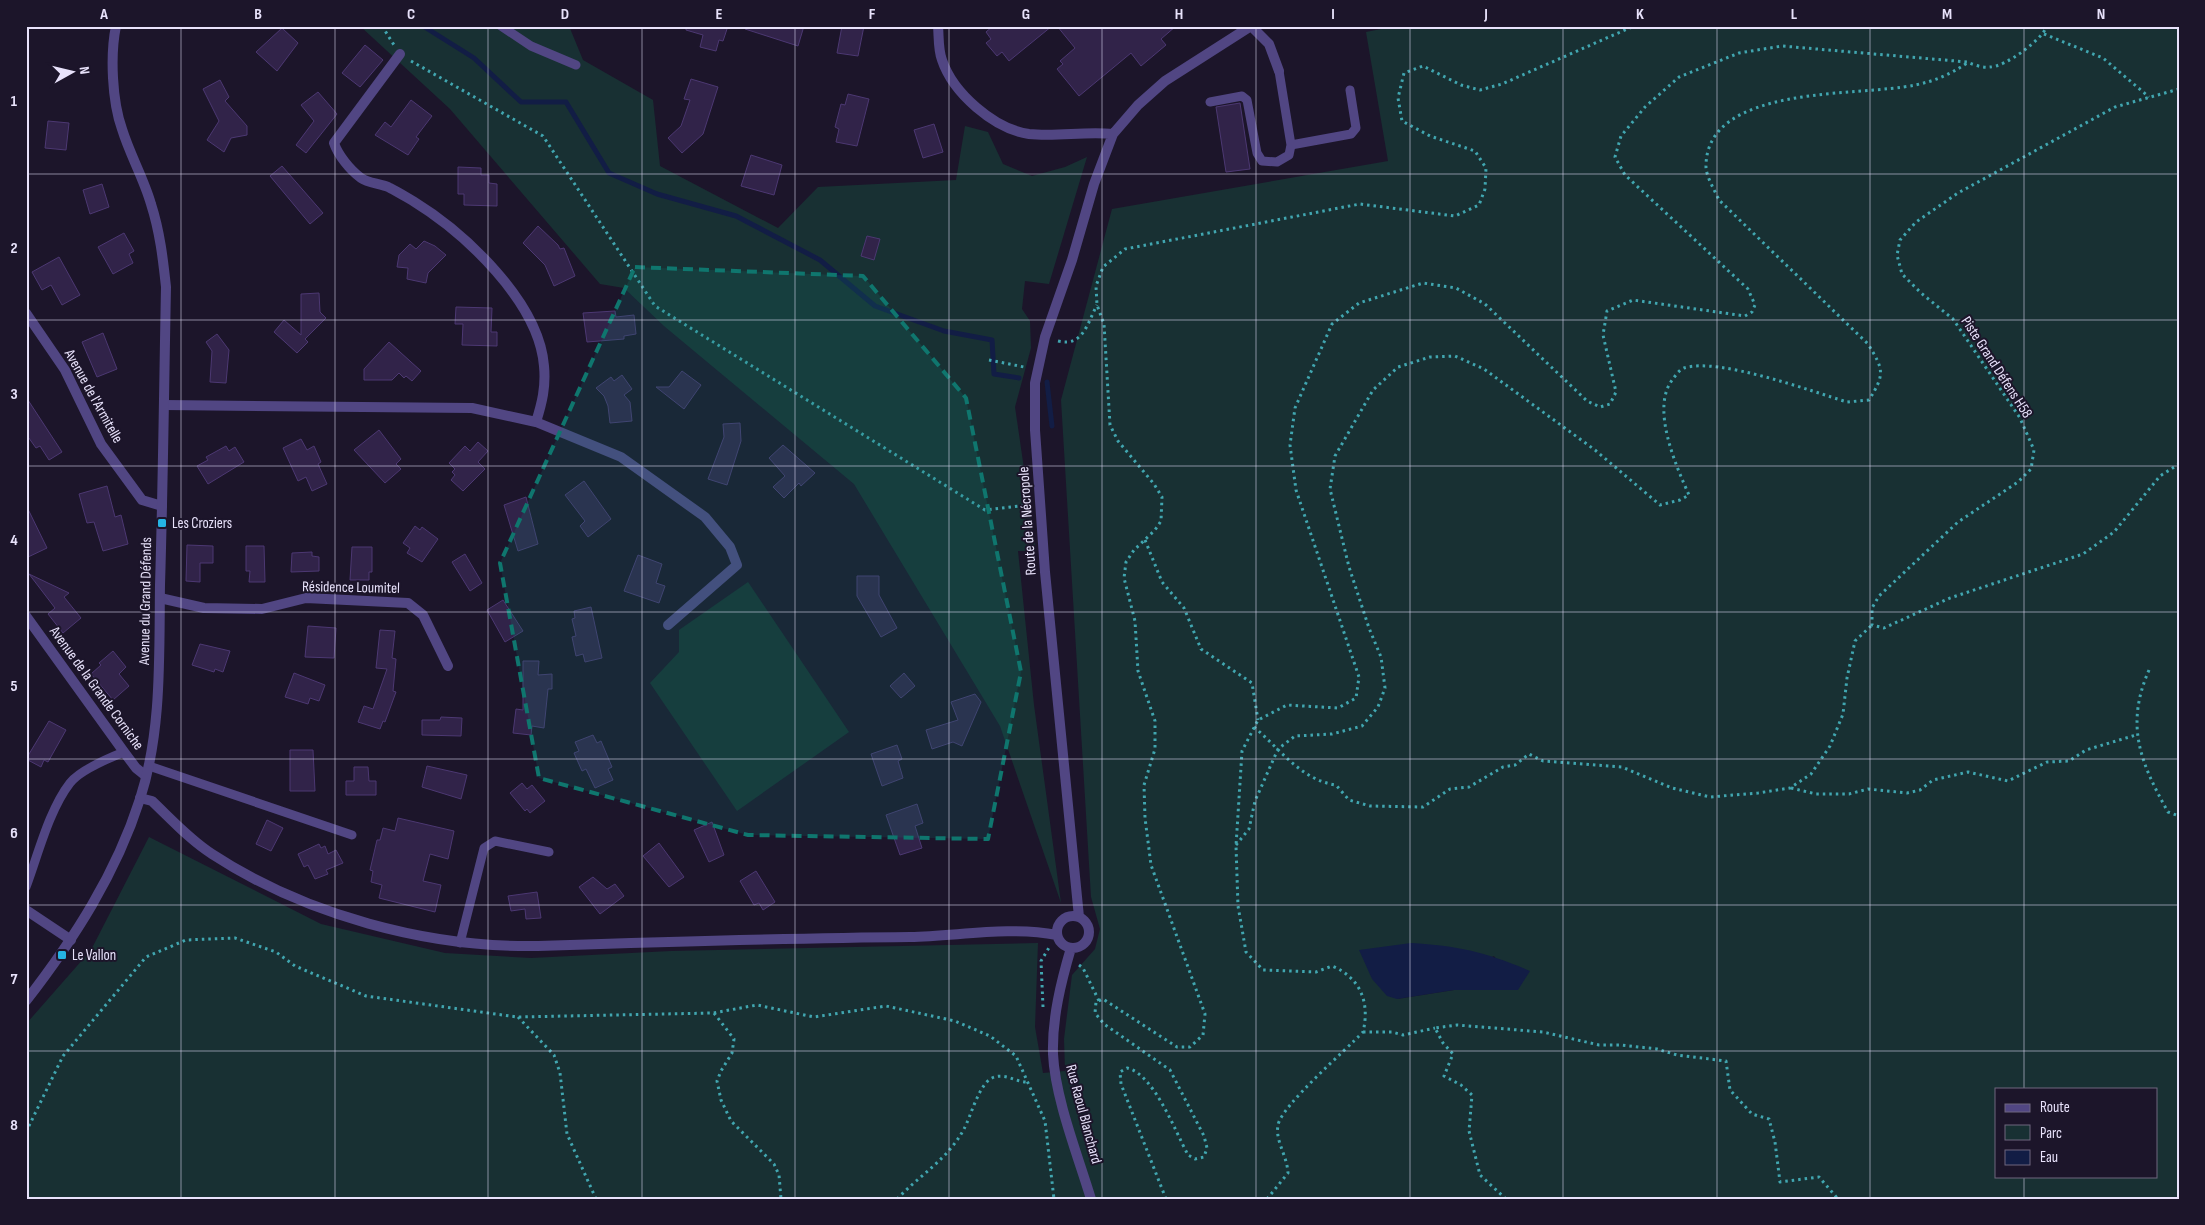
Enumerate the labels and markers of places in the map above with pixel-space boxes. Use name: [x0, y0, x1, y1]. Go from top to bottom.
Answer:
place label: Les Croziers: [172, 514, 232, 533]
marker: Les Croziers: [156, 517, 168, 529]
place label: Le Vallon: [72, 946, 116, 965]
marker: Le Vallon: [56, 949, 68, 961]

